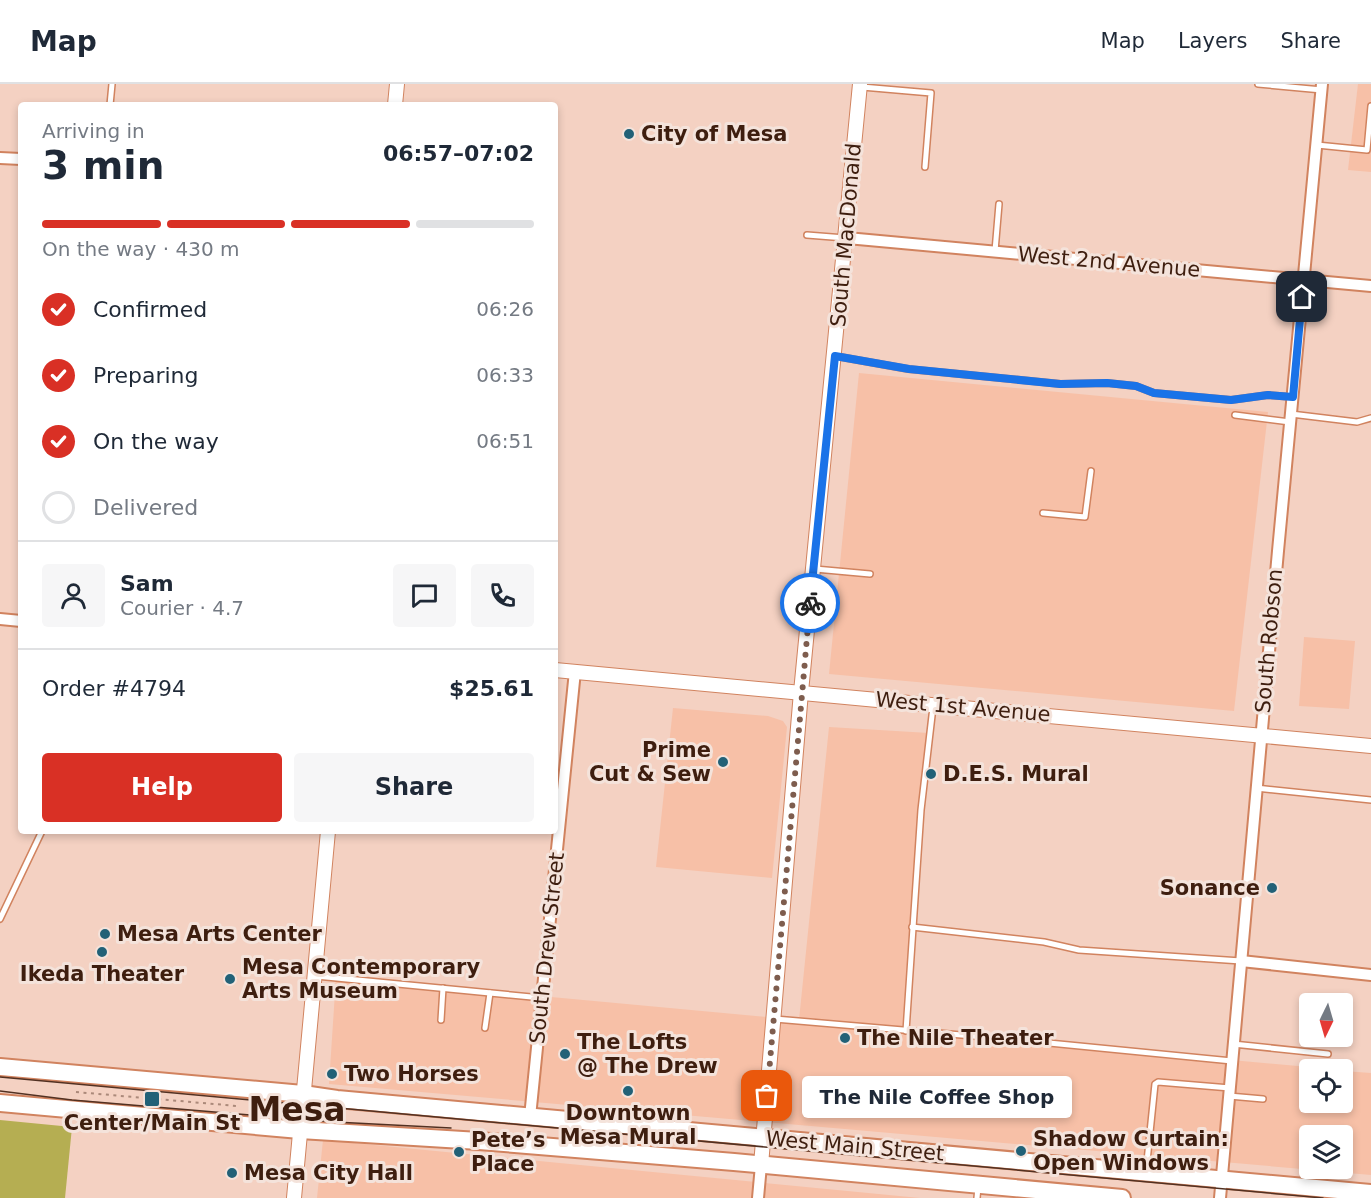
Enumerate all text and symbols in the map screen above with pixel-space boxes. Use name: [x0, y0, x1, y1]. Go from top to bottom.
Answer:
text: Map: [30, 25, 97, 58]
text: Map: [1101, 29, 1145, 53]
text: Layers: [1178, 29, 1247, 53]
text: Share: [1280, 29, 1341, 53]
text: Arriving in: [42, 119, 145, 143]
place label: City of Mesa: [641, 122, 787, 146]
marker: City of Mesa: [622, 127, 636, 141]
text: 06:57–07:02: [383, 141, 534, 166]
street label: South MacDonald: [826, 142, 866, 328]
text: 3 min: [42, 143, 164, 188]
text: On the way · 430 m: [42, 237, 240, 261]
street label: West 2nd Avenue: [1017, 242, 1201, 282]
pin: [1276, 271, 1327, 322]
icon: home: [1285, 280, 1318, 313]
icon: check: [42, 293, 75, 326]
text: Confirmed: [93, 297, 207, 322]
text: 06:26: [476, 297, 534, 321]
icon: check: [42, 359, 75, 392]
text: Preparing: [93, 363, 199, 388]
text: 06:33: [476, 363, 534, 387]
icon: check: [42, 425, 75, 458]
text: On the way: [93, 429, 219, 454]
text: 06:51: [476, 429, 534, 453]
text: Delivered: [93, 495, 198, 520]
button: person: [42, 564, 105, 627]
button: chat: [393, 564, 456, 627]
button: phone: [471, 564, 534, 627]
street label: South Robson: [1251, 568, 1287, 714]
text: Sam: [120, 571, 174, 596]
courier: [780, 573, 840, 633]
icon: bike: [794, 587, 827, 620]
text: Courier · 4.7: [120, 596, 244, 620]
text: Order #4794: [42, 676, 186, 701]
text: $25.61: [449, 676, 534, 701]
street label: West 1st Avenue: [875, 687, 1051, 727]
place label: Prime Cut & Sew: [589, 738, 711, 786]
button: Help: [42, 753, 282, 822]
button: Share: [294, 753, 534, 822]
marker: Prime Cut & Sew: [716, 755, 730, 769]
place label: D.E.S. Mural: [943, 762, 1089, 786]
marker: D.E.S. Mural: [924, 767, 938, 781]
street label: South Drew Street: [525, 851, 569, 1045]
place label: Sonance: [1160, 876, 1260, 900]
marker: Sonance: [1265, 881, 1279, 895]
place label: Mesa Arts Center: [117, 922, 322, 946]
marker: Mesa Arts Center: [98, 927, 112, 941]
marker: Ikeda Theater: [95, 945, 109, 959]
place label: Mesa Contemporary Arts Museum: [242, 955, 480, 1003]
place label: Ikeda Theater: [20, 962, 185, 986]
marker: Mesa Contemporary Arts Museum: [223, 972, 237, 986]
north arrow: [1299, 993, 1353, 1047]
map controls: [1299, 993, 1353, 1179]
place label: The Nile Theater: [857, 1026, 1054, 1050]
place label: The Lofts @ The Drew: [577, 1030, 718, 1078]
marker: The Nile Theater: [838, 1031, 852, 1045]
marker: The Lofts @ The Drew: [558, 1047, 572, 1061]
button: locate: [1299, 1059, 1353, 1113]
place label: Two Horses: [344, 1062, 479, 1086]
marker: Two Horses: [325, 1067, 339, 1081]
pin: [741, 1070, 792, 1121]
callout: The Nile Coffee Shop: [803, 1075, 1073, 1117]
icon: bag: [750, 1079, 783, 1112]
marker: Downtown Mesa Mural: [621, 1084, 635, 1098]
text: The Nile Coffee Shop: [820, 1085, 1054, 1109]
marker: Center/Main St: [143, 1090, 161, 1108]
district label: Mesa: [248, 1090, 346, 1129]
place label: Downtown Mesa Mural: [560, 1101, 696, 1149]
place label: Center/Main St: [64, 1111, 240, 1135]
button: layers: [1299, 1125, 1353, 1179]
street label: West Main Street: [765, 1126, 945, 1166]
place label: Shadow Curtain: Open Windows: [1033, 1127, 1229, 1175]
place label: Pete’s Place: [471, 1128, 545, 1176]
marker: Shadow Curtain: Open Windows: [1014, 1144, 1028, 1158]
marker: Pete’s Place: [452, 1145, 466, 1159]
place label: Mesa City Hall: [244, 1161, 413, 1185]
marker: Mesa City Hall: [225, 1166, 239, 1180]

